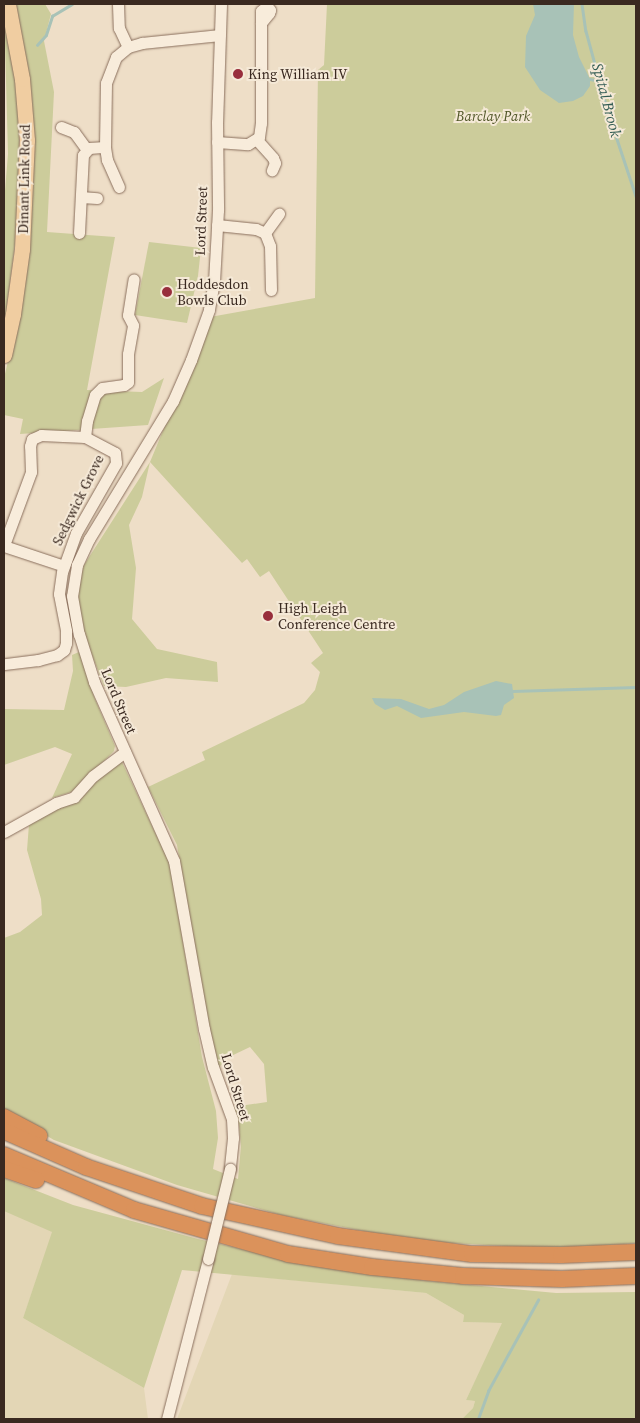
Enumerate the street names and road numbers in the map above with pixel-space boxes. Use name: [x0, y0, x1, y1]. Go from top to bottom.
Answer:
street label: Dinant Link Road: [15, 124, 33, 234]
street label: Lord Street: [191, 186, 211, 256]
street label: Sedgwick Grove: [49, 452, 107, 548]
street label: Lord Street: [98, 666, 140, 736]
street label: Lord Street: [218, 1051, 254, 1123]

